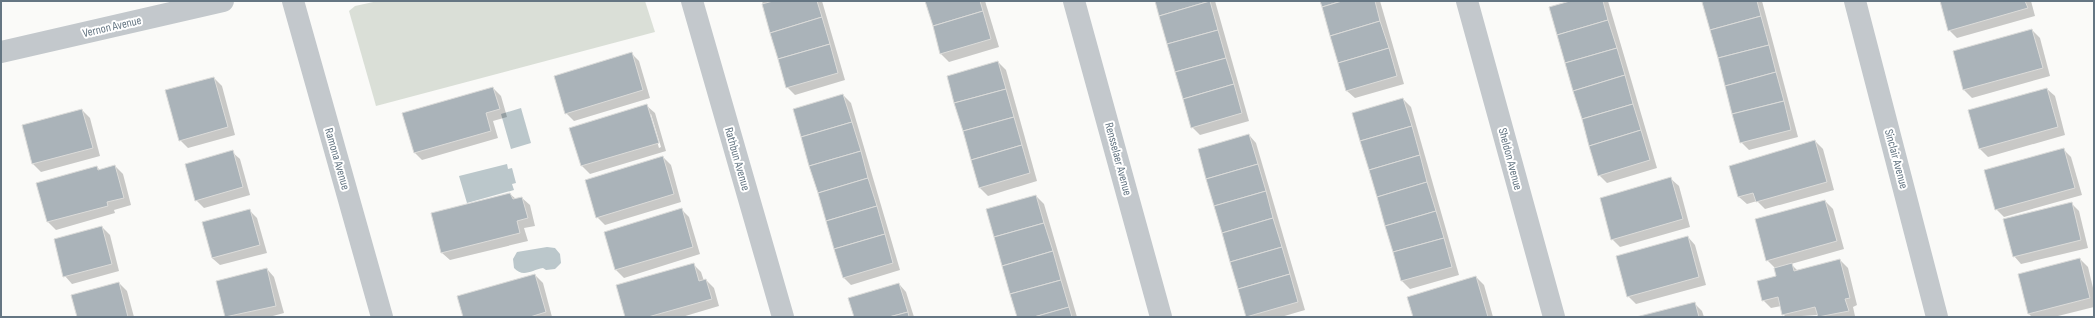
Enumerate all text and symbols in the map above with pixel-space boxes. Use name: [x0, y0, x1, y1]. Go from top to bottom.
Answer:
street label: Vernon Avenue: [81, 13, 143, 41]
street label: Rensselaer Avenue: [1101, 121, 1135, 197]
street label: Ramona Avenue: [321, 126, 353, 192]
street label: Rathbun Avenue: [721, 126, 753, 193]
street label: Sheldon Avenue: [1495, 126, 1526, 192]
street label: Sinclair Avenue: [1881, 128, 1911, 191]

